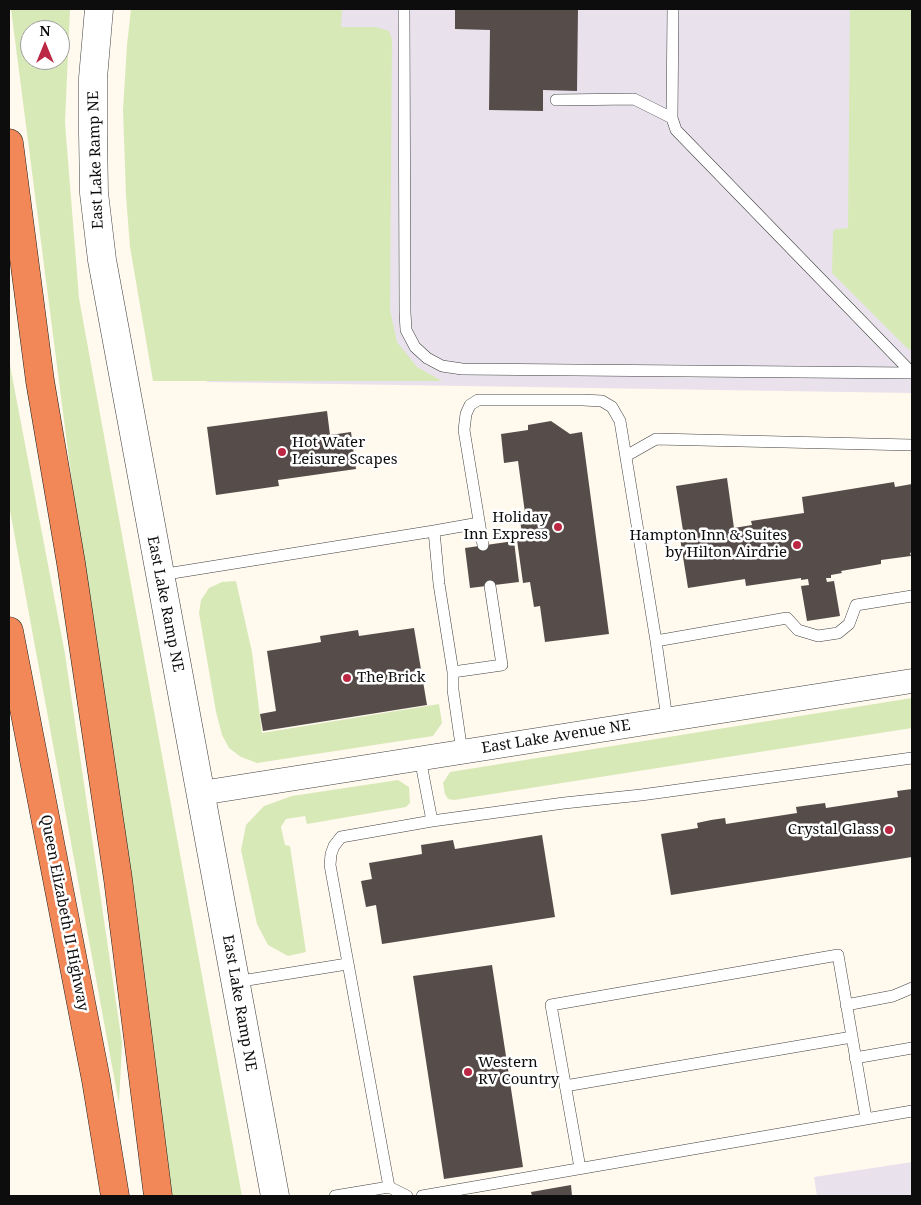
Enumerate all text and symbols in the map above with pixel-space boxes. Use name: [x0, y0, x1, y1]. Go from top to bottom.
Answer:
north arrow: [20, 20, 70, 70]
text: N: [39, 21, 51, 40]
street label: East Lake Ramp NE: [85, 91, 107, 229]
place label: Hot Water Leisure Scapes: [292, 434, 397, 469]
marker: Hot Water Leisure Scapes: [276, 446, 288, 458]
place label: Holiday Inn Express: [463, 509, 548, 544]
marker: Holiday Inn Express: [552, 521, 564, 533]
place label: Hampton Inn & Suites by Hilton Airdrie: [629, 527, 787, 562]
street label: East Lake Ramp NE: [143, 534, 187, 674]
marker: Hampton Inn & Suites by Hilton Airdrie: [791, 539, 803, 551]
place label: The Brick: [357, 669, 425, 687]
marker: The Brick: [341, 672, 353, 684]
street label: East Lake Avenue NE: [480, 716, 632, 758]
street label: Queen Elizabeth II Highway: [36, 813, 92, 1013]
place label: Crystal Glass: [788, 821, 879, 839]
marker: Crystal Glass: [883, 824, 895, 836]
street label: East Lake Ramp NE: [218, 933, 260, 1073]
place label: Western RV Country: [478, 1054, 559, 1089]
marker: Western RV Country: [462, 1066, 474, 1078]

